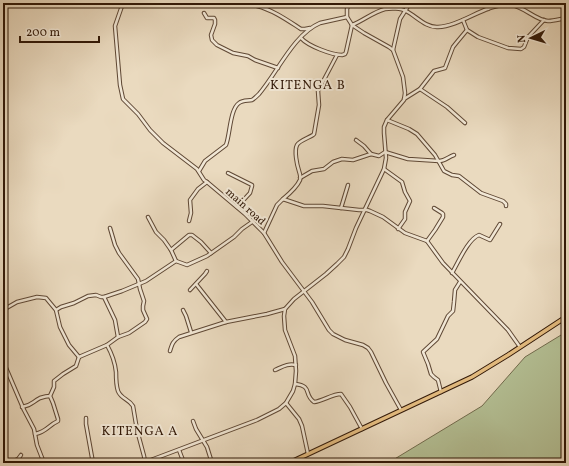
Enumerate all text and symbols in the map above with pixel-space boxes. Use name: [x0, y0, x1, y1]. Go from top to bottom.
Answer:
scale bar: [20, 18, 99, 44]
north arrow: [511, 18, 551, 58]
text: 200 m: [26, 25, 60, 41]
text: N: [515, 34, 530, 43]
district label: KITENGA B: [270, 77, 346, 95]
street label: main road: [222, 185, 268, 229]
district label: KITENGA A: [102, 423, 178, 441]

